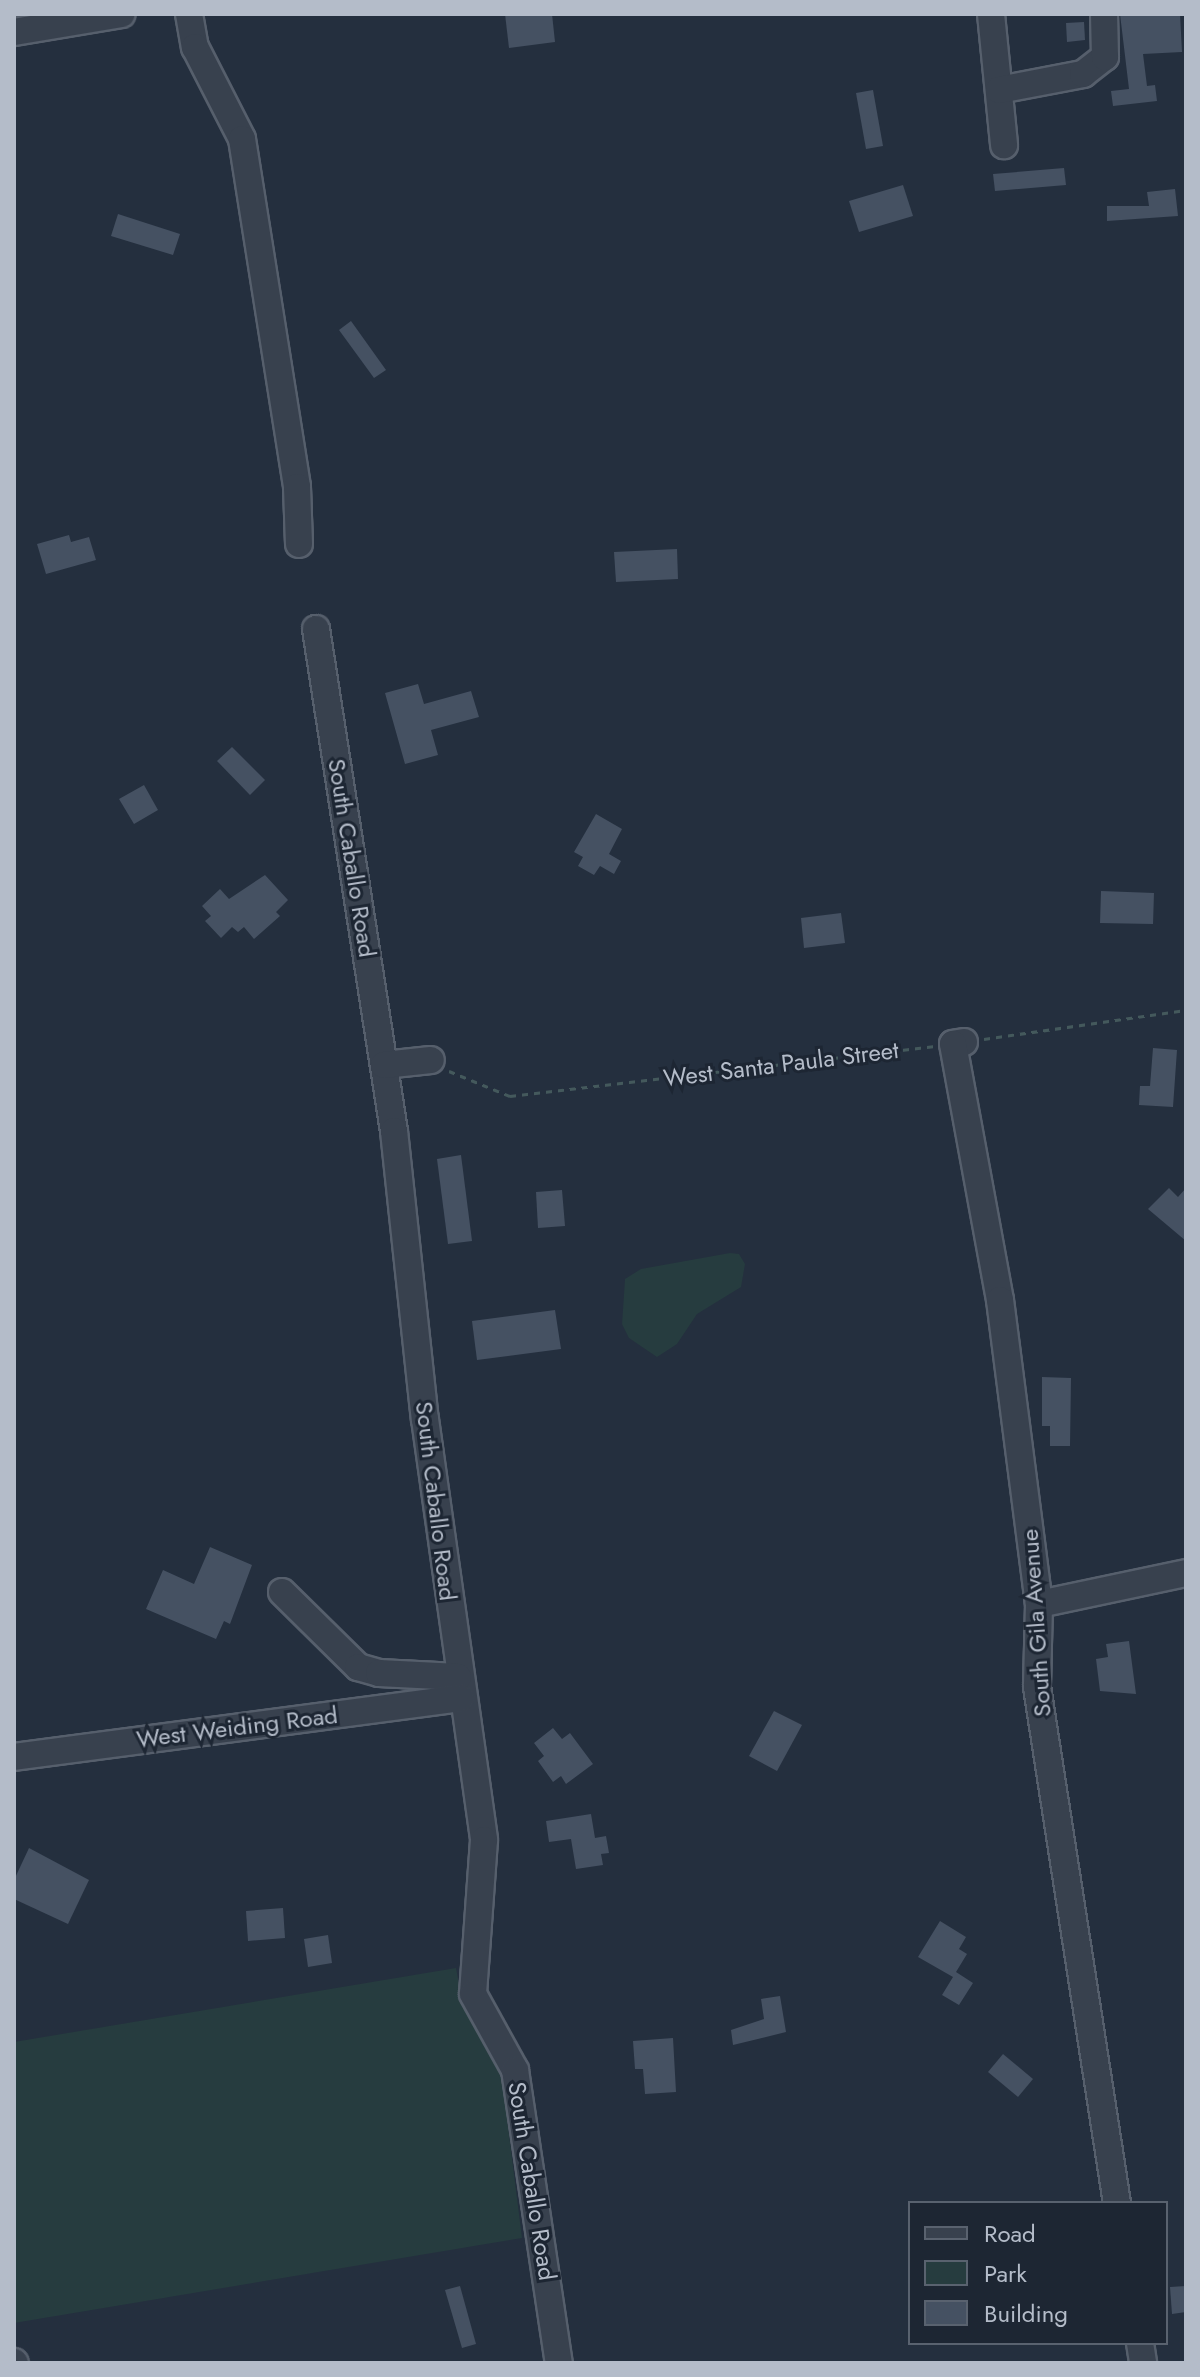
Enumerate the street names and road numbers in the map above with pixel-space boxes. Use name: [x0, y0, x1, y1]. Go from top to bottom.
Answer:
street label: South Caballo Road: [322, 757, 382, 959]
street label: West Santa Paula Street: [662, 1035, 900, 1093]
street label: South Caballo Road: [409, 1400, 463, 1602]
street label: South Gila Avenue: [1015, 1528, 1057, 1718]
street label: West Weiding Road: [135, 1700, 339, 1754]
street label: South Caballo Road: [502, 2080, 562, 2282]

